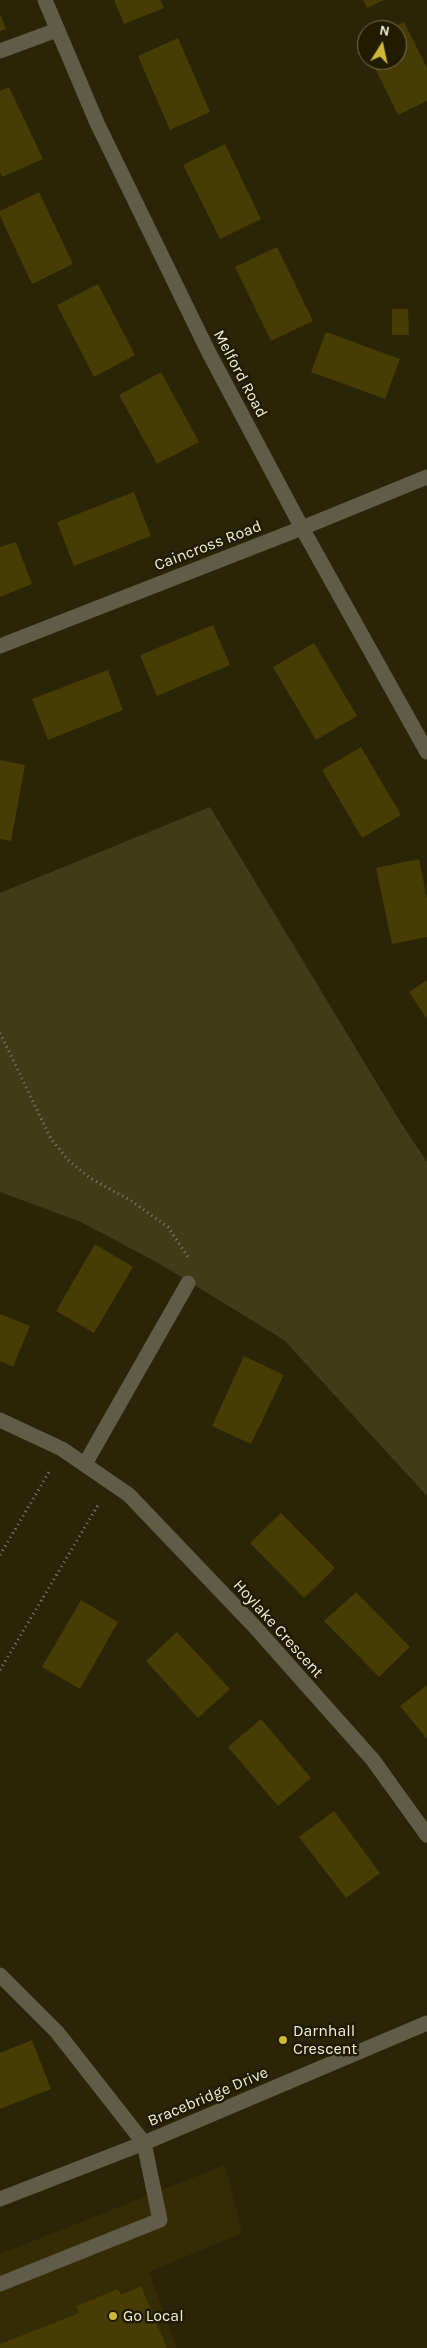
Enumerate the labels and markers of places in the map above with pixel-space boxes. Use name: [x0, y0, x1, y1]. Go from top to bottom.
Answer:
place label: Darnhall Crescent: [293, 2021, 357, 2059]
marker: Darnhall Crescent: [277, 2034, 289, 2046]
place label: Go Local: [123, 2306, 184, 2326]
marker: Go Local: [107, 2310, 119, 2322]

